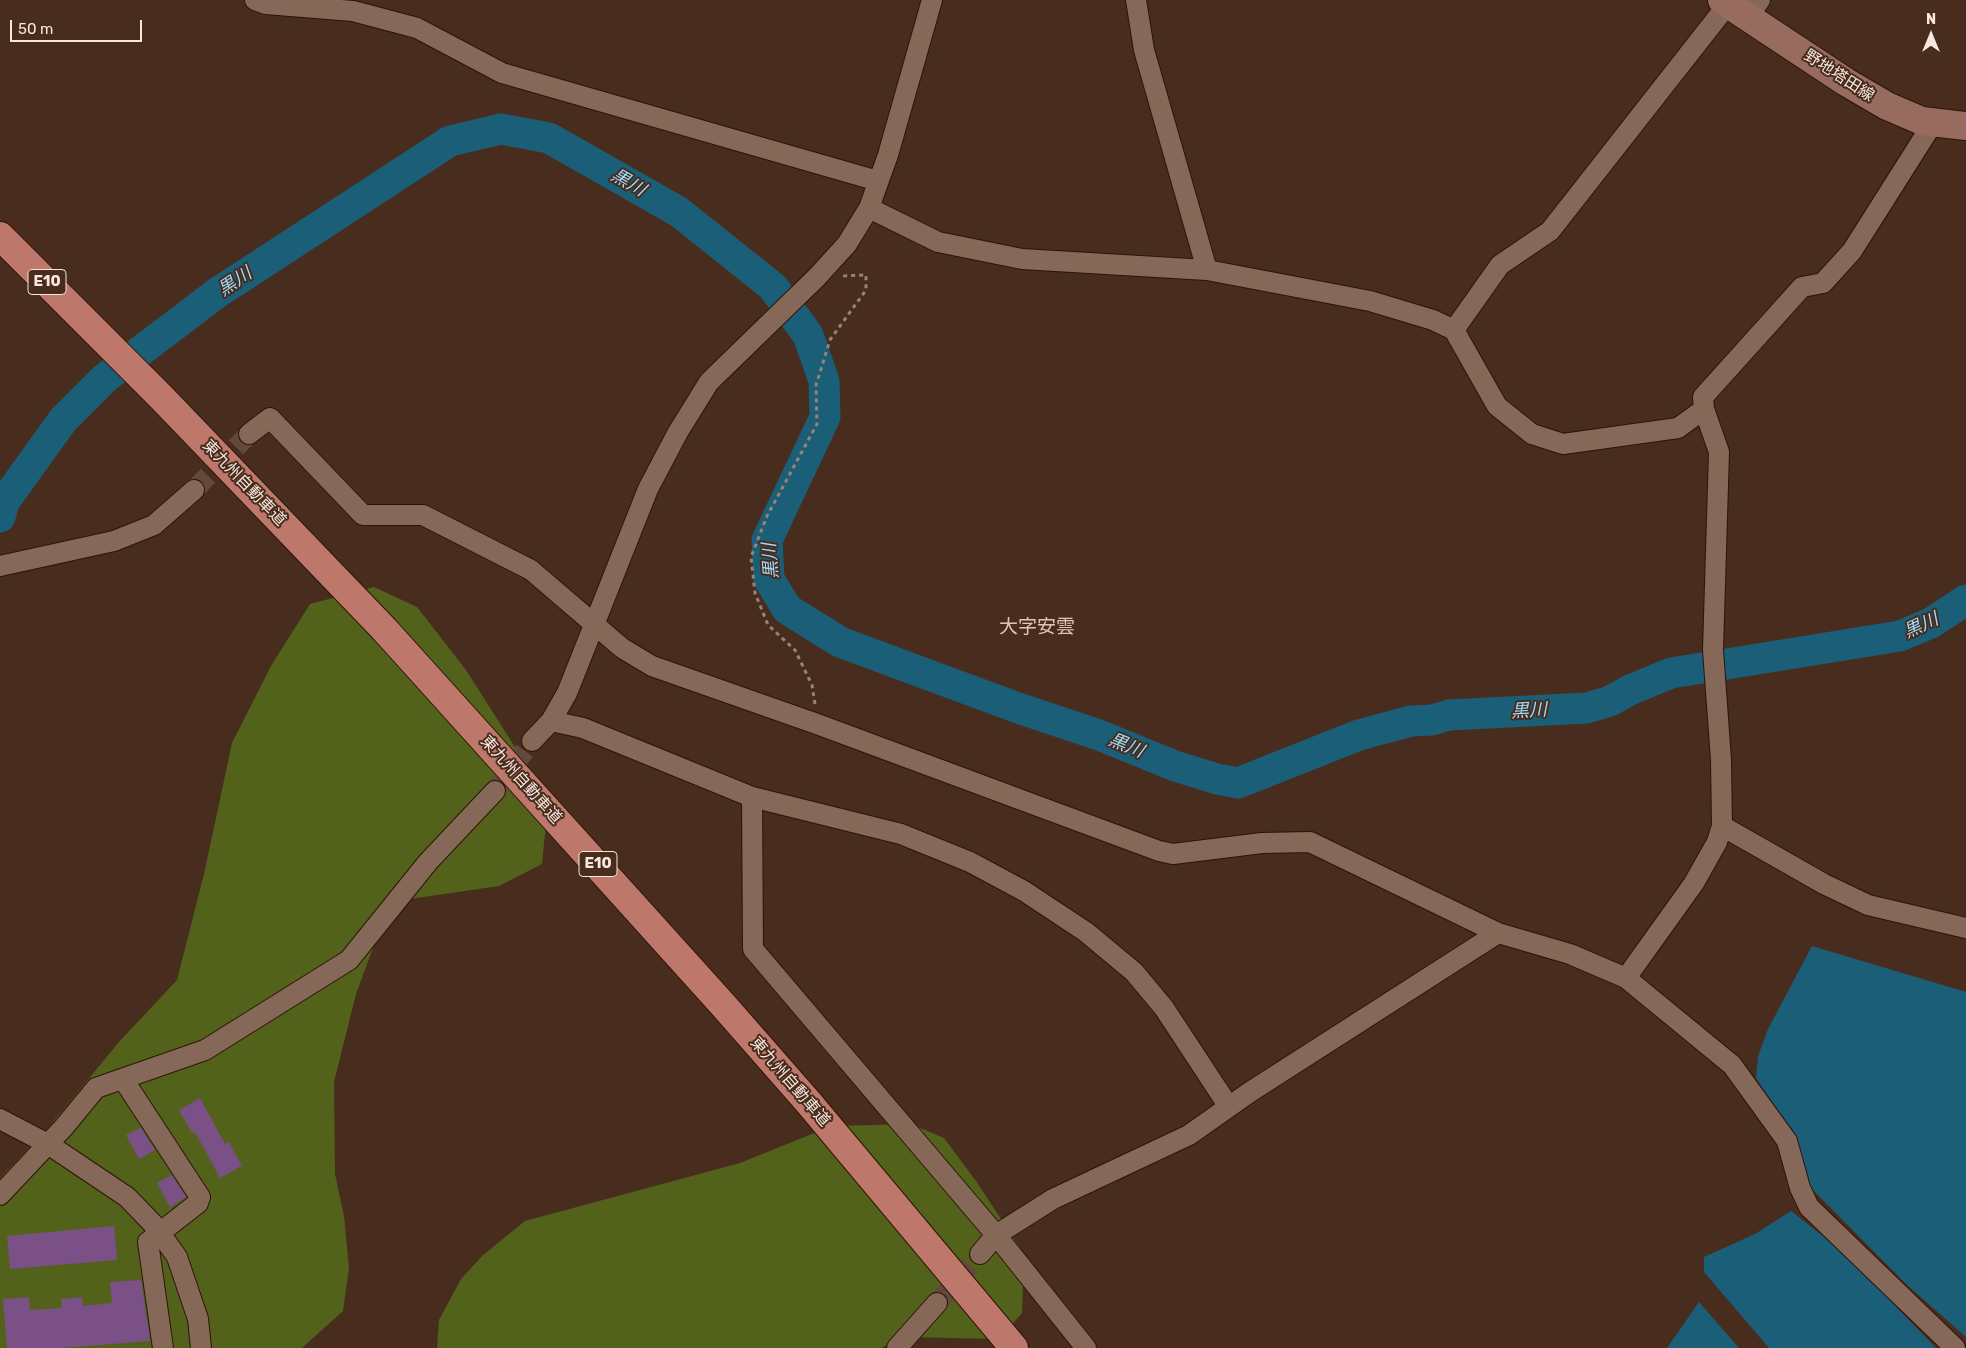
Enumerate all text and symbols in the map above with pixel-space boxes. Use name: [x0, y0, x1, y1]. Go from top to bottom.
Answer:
scale bar: [12, 10, 145, 42]
north arrow: [1906, 10, 1956, 60]
text: N: [1926, 11, 1936, 28]
text: 50 m: [18, 20, 53, 38]
street label: 野地塔田線: [1800, 46, 1878, 106]
water label: 黒川: [607, 165, 649, 201]
water label: 黒川: [214, 263, 256, 301]
road number: E10: [28, 270, 66, 294]
street label: 東九州自動車道: [198, 436, 290, 530]
water label: 黒川: [759, 542, 783, 580]
water label: 黒川: [1900, 609, 1942, 643]
district label: 大字安雲: [999, 617, 1075, 639]
water label: 黒川: [1510, 699, 1548, 723]
water label: 黒川: [1105, 729, 1147, 763]
street label: 東九州自動車道: [476, 732, 566, 828]
road number: E10: [579, 852, 617, 876]
street label: 東九州自動車道: [746, 1033, 834, 1131]

